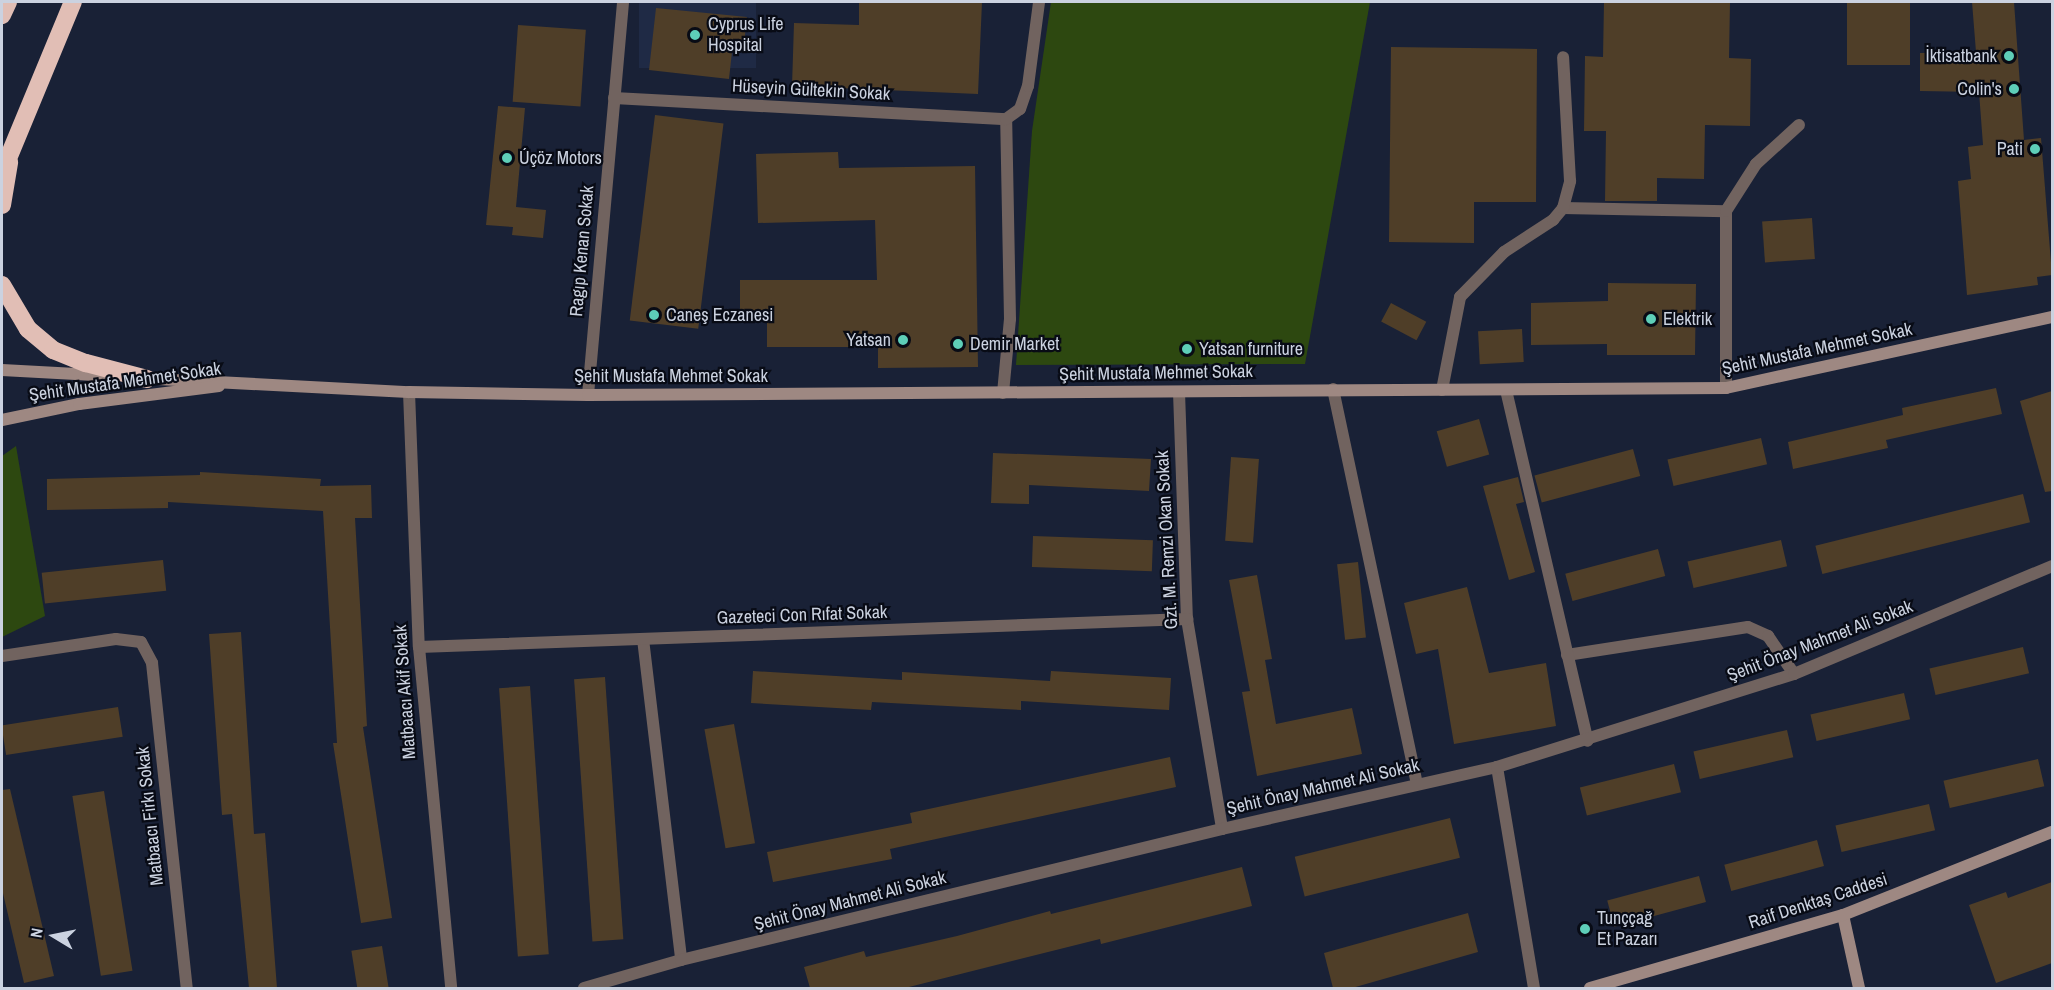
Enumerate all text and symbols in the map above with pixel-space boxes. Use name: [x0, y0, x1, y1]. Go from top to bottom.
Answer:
place label: Cyprus Life Hospital: [708, 14, 783, 57]
marker: Cyprus Life Hospital: [686, 26, 704, 44]
place label: İktisatbank: [1926, 45, 1997, 67]
marker: İktisatbank: [2002, 49, 2016, 63]
street label: Hüseyin Gültekin Sokak: [731, 75, 891, 105]
place label: Colin's: [1957, 78, 2002, 100]
marker: Colin's: [2007, 82, 2021, 96]
place label: Pati: [1997, 138, 2023, 160]
marker: Pati: [2028, 142, 2042, 156]
place label: Úçöz Motors: [519, 147, 602, 169]
marker: Úçöz Motors: [500, 151, 514, 165]
street label: Ragıp Kenan Sokak: [566, 185, 598, 317]
place label: Caneş Eczanesi: [666, 304, 773, 326]
marker: Caneş Eczanesi: [647, 308, 661, 322]
place label: Elektrik: [1663, 308, 1712, 330]
marker: Elektrik: [1644, 312, 1658, 326]
street label: Şehit Mustafa Mehmet Sokak: [1720, 318, 1914, 380]
place label: Yatsan: [846, 329, 891, 351]
marker: Yatsan: [896, 333, 910, 347]
place label: Demir Market: [970, 333, 1059, 355]
marker: Demir Market: [951, 337, 965, 351]
place label: Yatsan furniture: [1199, 338, 1303, 360]
marker: Yatsan furniture: [1180, 342, 1194, 356]
street label: Şehit Mustafa Mehmet Sokak: [28, 358, 222, 406]
street label: Şehit Mustafa Mehmet Sokak: [1059, 361, 1253, 385]
street label: Şehit Mustafa Mehmet Sokak: [574, 365, 768, 387]
street label: Gzt. M. Remzi Okan Sokak: [1152, 450, 1182, 630]
street label: Şehit Önay Mahmet Ali Sokak: [1724, 595, 1916, 687]
street label: Gazeteci Con Rıfat Sokak: [716, 601, 888, 629]
street label: Matbaacı Akif Sokak: [390, 624, 420, 760]
street label: Matbaacı Firkı Sokak: [132, 746, 168, 886]
street label: Şehit Önay Mahmet Ali Sokak: [1224, 754, 1422, 820]
street label: Şehit Önay Mahmet Ali Sokak: [751, 867, 949, 935]
street label: Raif Denktaş Caddesi: [1746, 868, 1890, 934]
north arrow: [24, 906, 84, 966]
place label: Tunççağ Et Pazarı: [1597, 908, 1658, 950]
marker: Tunççağ Et Pazarı: [1578, 922, 1592, 936]
text: N: [25, 926, 48, 939]

